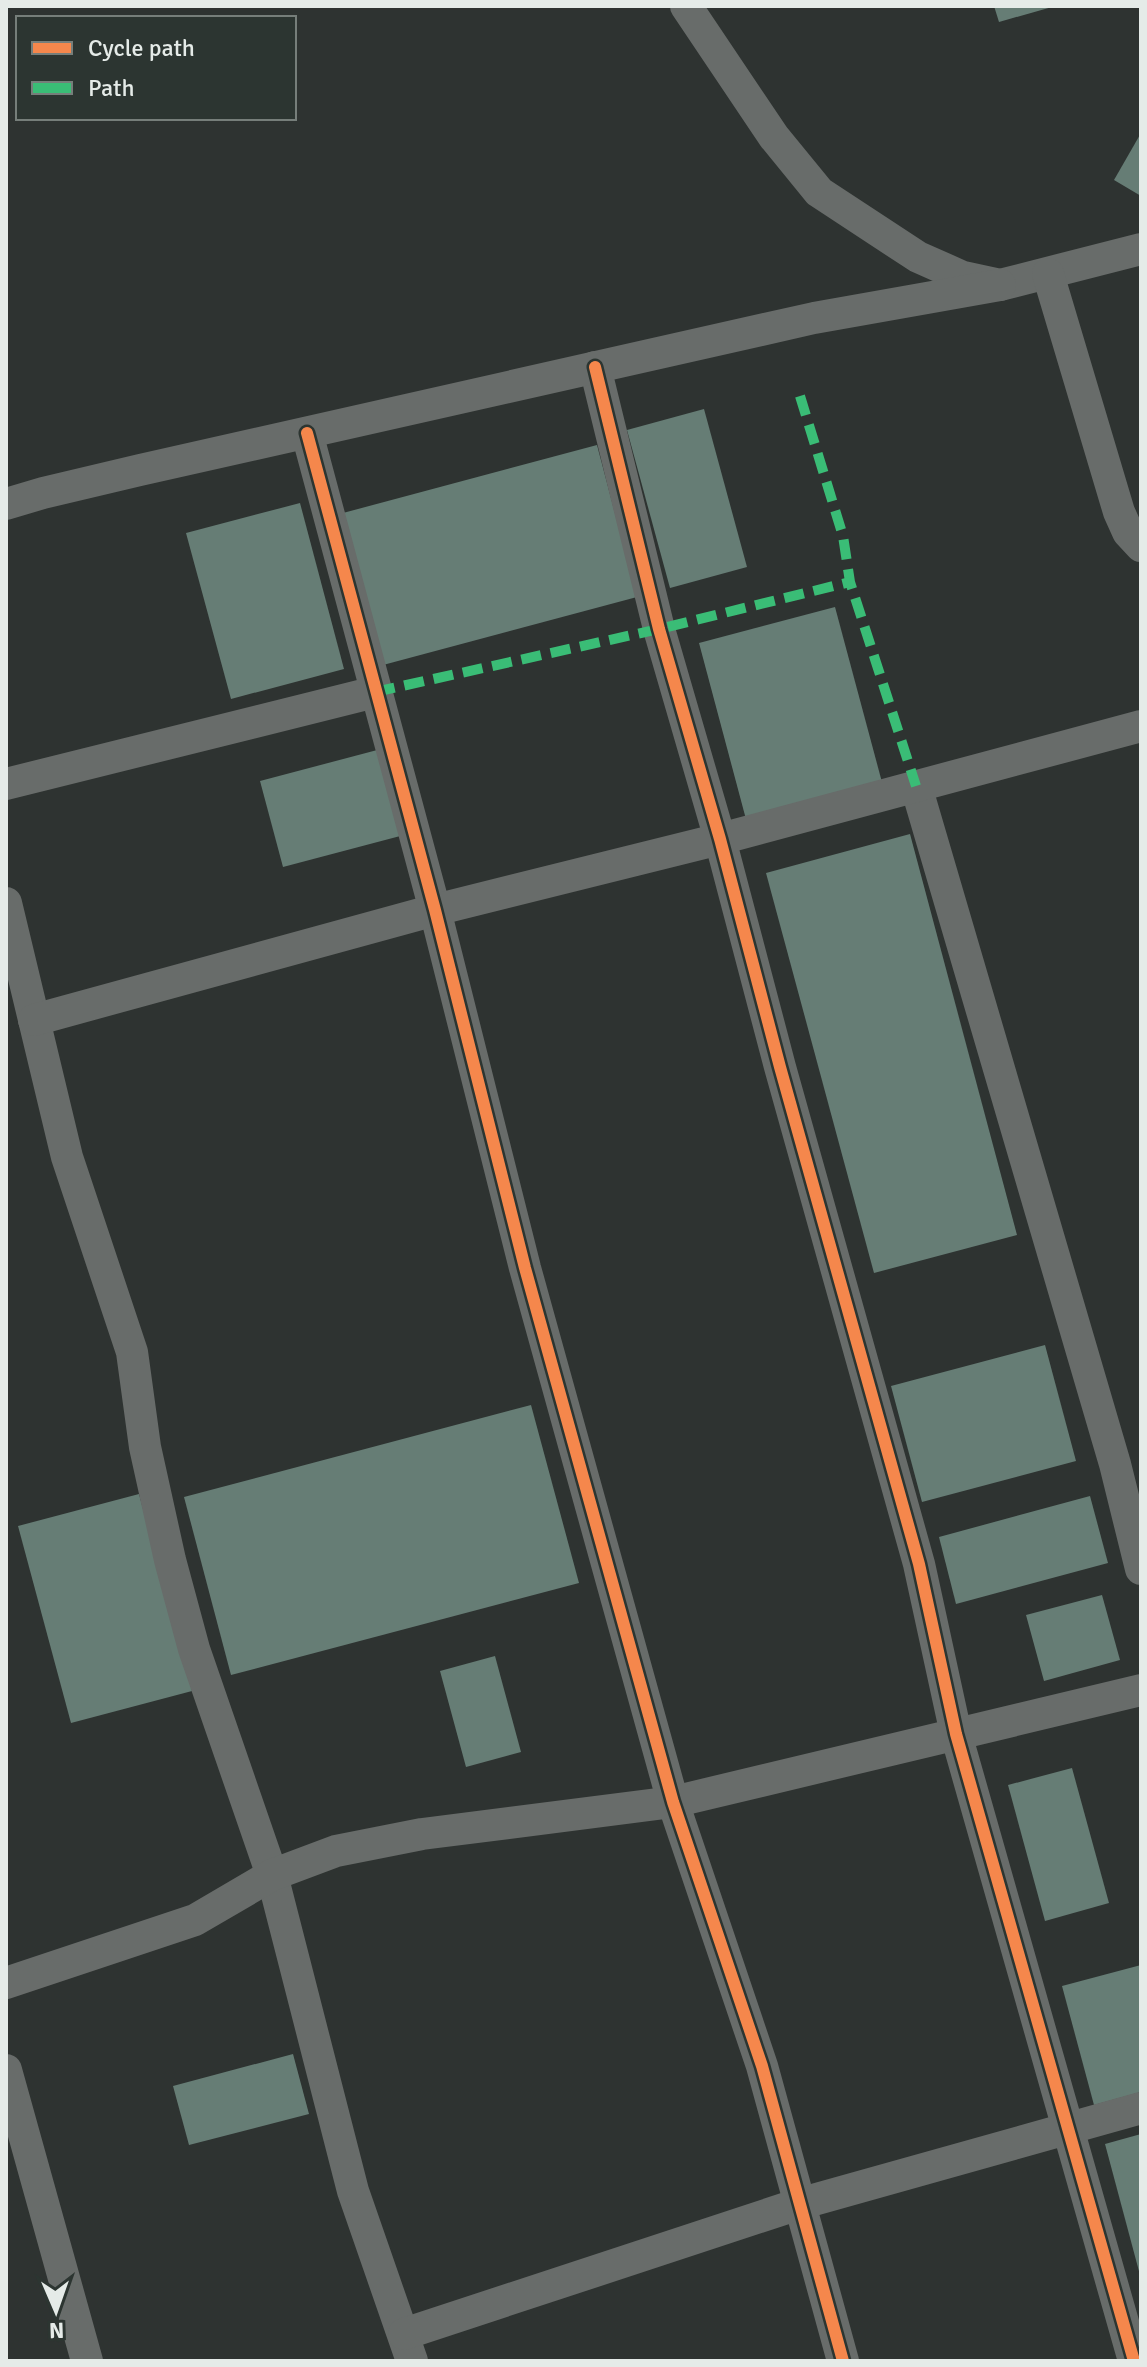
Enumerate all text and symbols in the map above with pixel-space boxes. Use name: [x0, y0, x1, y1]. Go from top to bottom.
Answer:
legend: [16, 16, 296, 120]
text: Cycle path: [88, 33, 195, 63]
text: Path: [88, 73, 134, 103]
north arrow: [16, 2271, 96, 2351]
text: N: [49, 2317, 65, 2344]

